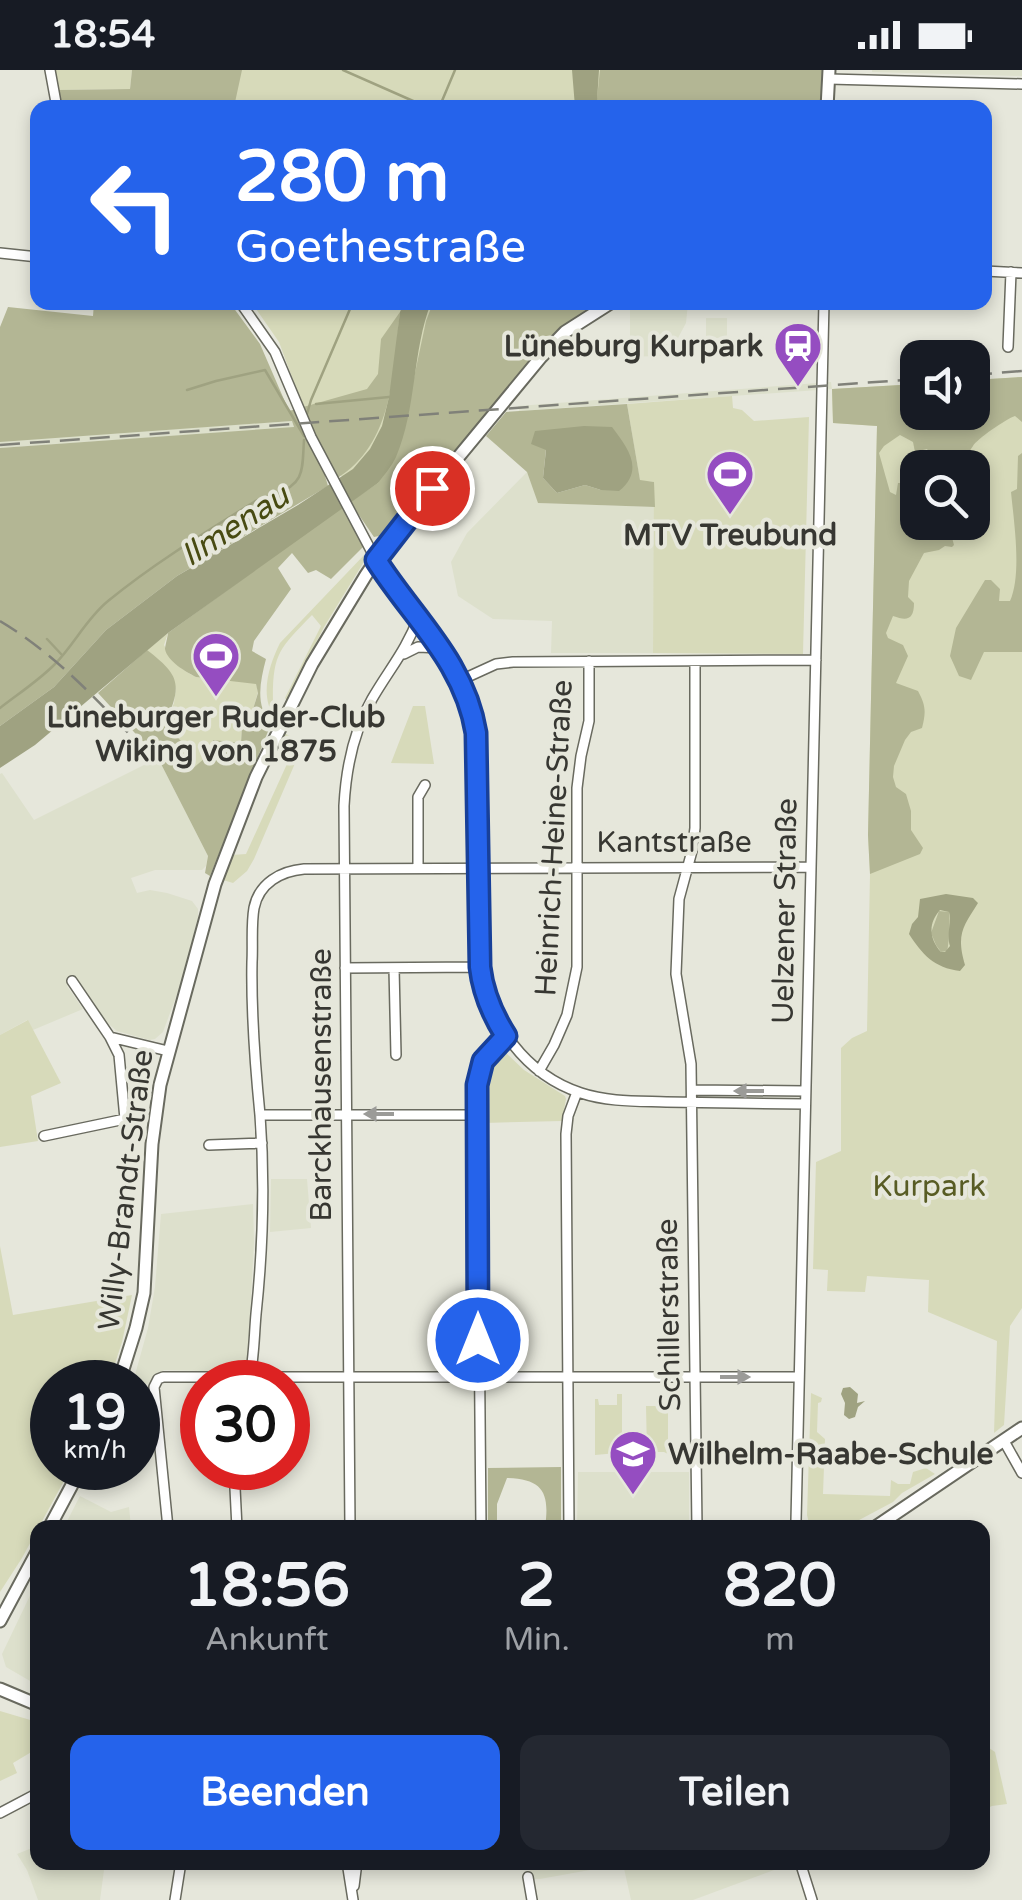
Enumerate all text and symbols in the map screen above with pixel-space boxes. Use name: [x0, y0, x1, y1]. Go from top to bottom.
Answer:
text: 18:54: [50, 12, 155, 58]
text: 280 m: [235, 136, 449, 220]
icon: left: [70, 140, 200, 270]
text: Goethestraße: [235, 221, 526, 275]
station icon: Lüneburg Kurpark: [772, 320, 824, 388]
place label: Lüneburg Kurpark: [504, 328, 763, 365]
map controls: [900, 340, 990, 540]
button: sound: [900, 340, 990, 430]
pin: [390, 446, 475, 531]
sports icon: MTV Treubund: [704, 448, 756, 516]
button: search: [900, 450, 990, 540]
icon: arrive: [405, 461, 460, 516]
water label: Ilmenau: [174, 476, 297, 575]
place label: MTV Treubund: [623, 517, 837, 554]
sports icon: Lüneburger Ruder-Club Wiking von 1875: [190, 630, 242, 698]
street label: Heinrich-Heine-Straße: [527, 679, 581, 997]
place label: Lüneburger Ruder-Club Wiking von 1875: [46, 699, 386, 770]
street label: Uelzener Straße: [765, 798, 805, 1024]
street label: Kantstraße: [596, 824, 752, 861]
street label: Barckhausenstraße: [303, 948, 340, 1222]
street label: Willy-Brandt-Straße: [90, 1047, 162, 1333]
one-way arrow: [732, 1083, 764, 1099]
one-way arrow: [363, 1106, 395, 1122]
park label: Kurpark: [872, 1168, 986, 1205]
street label: Schillerstraße: [649, 1218, 689, 1412]
position arrow: [426, 1288, 530, 1392]
speed limit sign: 30: [180, 1360, 310, 1490]
one-way arrow: [719, 1369, 751, 1385]
text: 19: [64, 1383, 126, 1443]
school or university icon: Wilhelm-Raabe-Schule: [607, 1428, 659, 1496]
text: km/h: [64, 1435, 126, 1465]
place label: Wilhelm-Raabe-Schule: [668, 1436, 993, 1473]
text: 18:56: [184, 1550, 350, 1622]
text: 2: [518, 1550, 555, 1622]
text: 820: [723, 1550, 836, 1622]
text: Ankunft: [205, 1621, 328, 1659]
text: Min.: [503, 1621, 570, 1659]
text: m: [765, 1621, 795, 1659]
button: Beenden: [70, 1735, 500, 1850]
button: Teilen: [520, 1735, 950, 1850]

